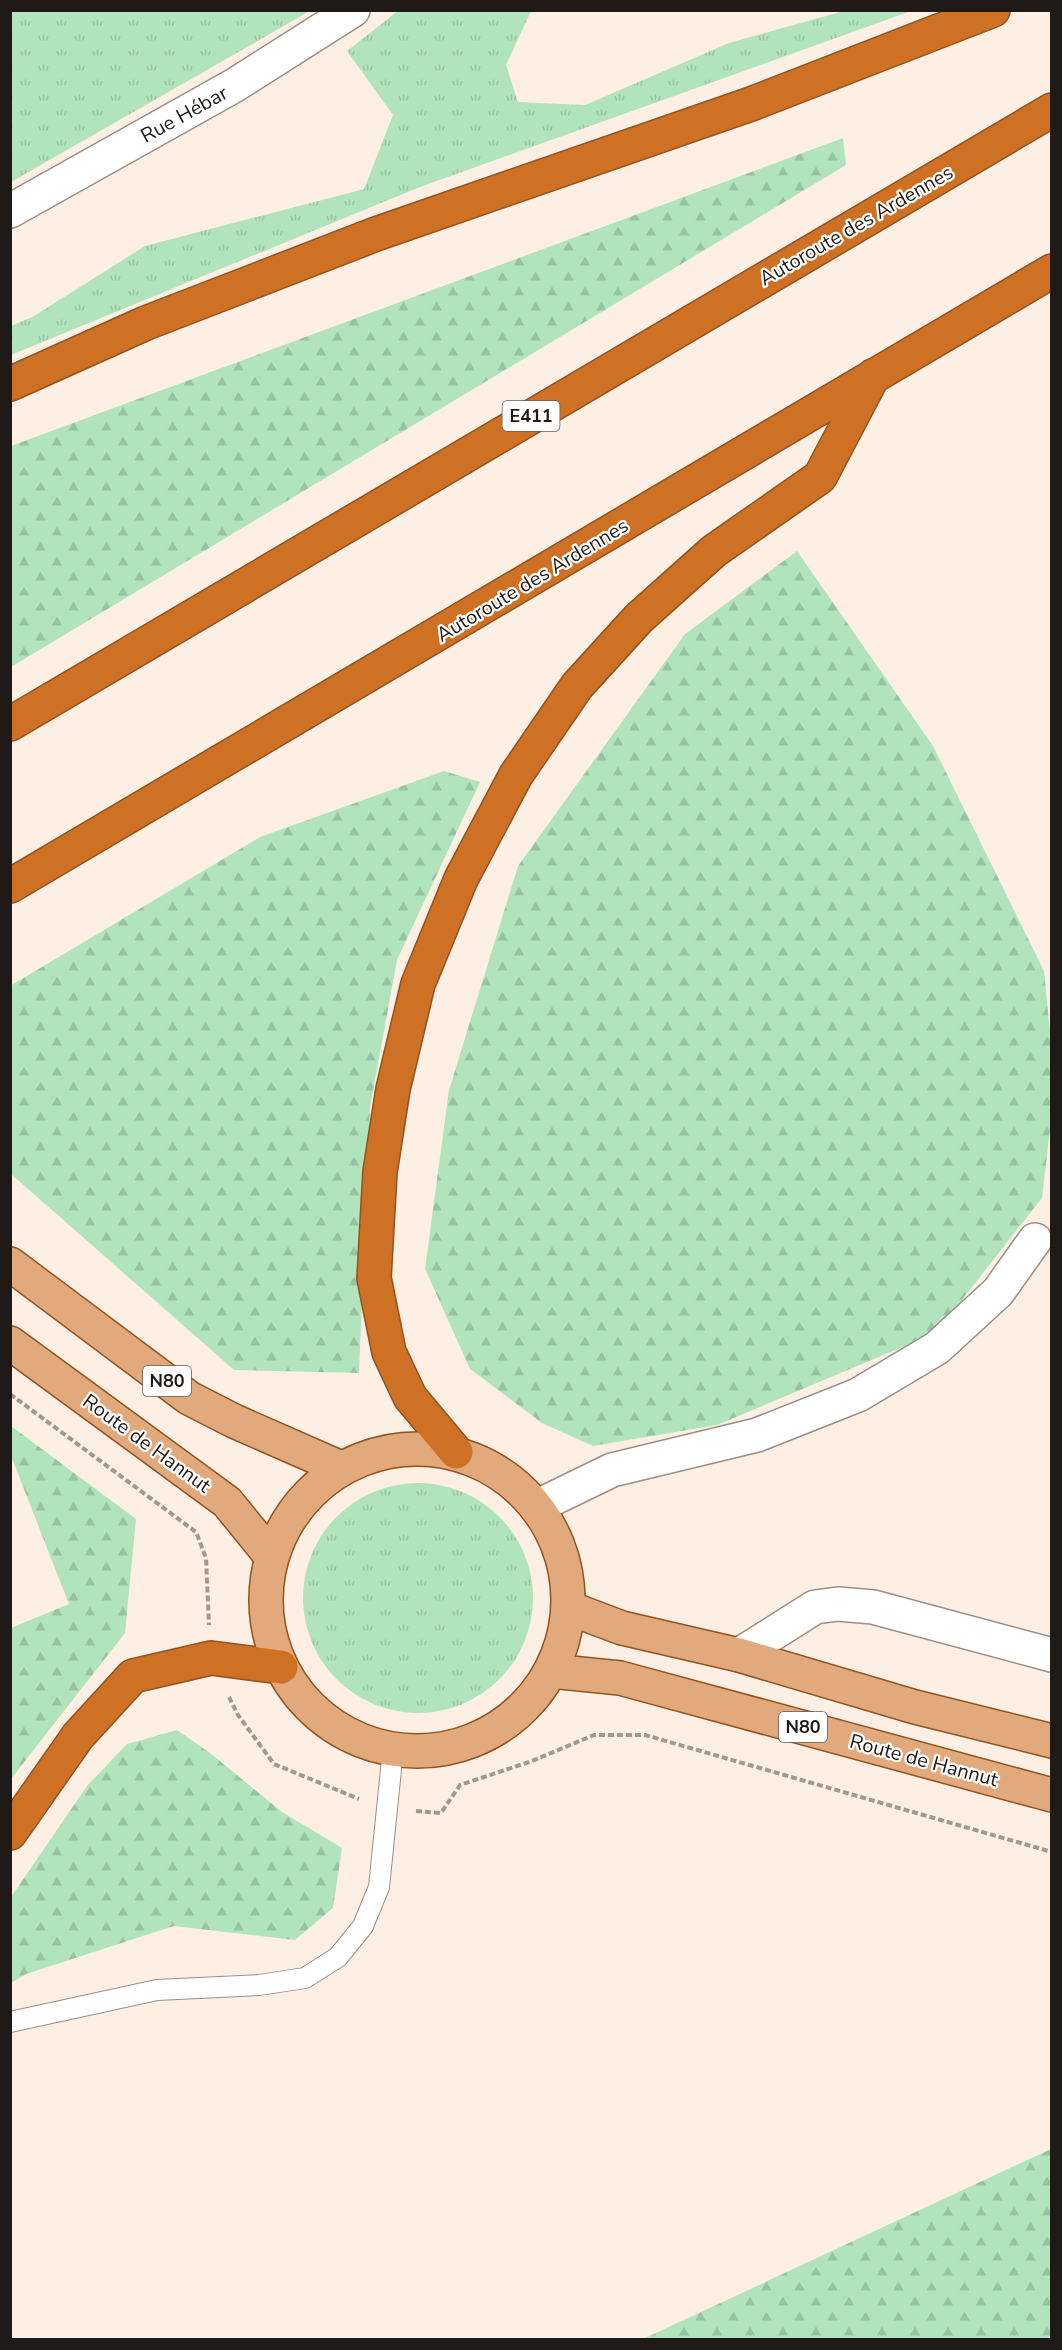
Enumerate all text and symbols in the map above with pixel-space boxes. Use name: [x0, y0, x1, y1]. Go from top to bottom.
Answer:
street label: Rue Hébar: [136, 79, 233, 149]
street label: Autoroute des Ardennes: [754, 159, 958, 292]
road number: E411: [502, 401, 560, 431]
street label: Autoroute des Ardennes: [431, 512, 633, 649]
road number: N80: [143, 1366, 191, 1396]
street label: Route de Hannut: [77, 1388, 217, 1500]
road number: N80: [779, 1712, 827, 1742]
street label: Route de Hannut: [847, 1728, 1002, 1793]

